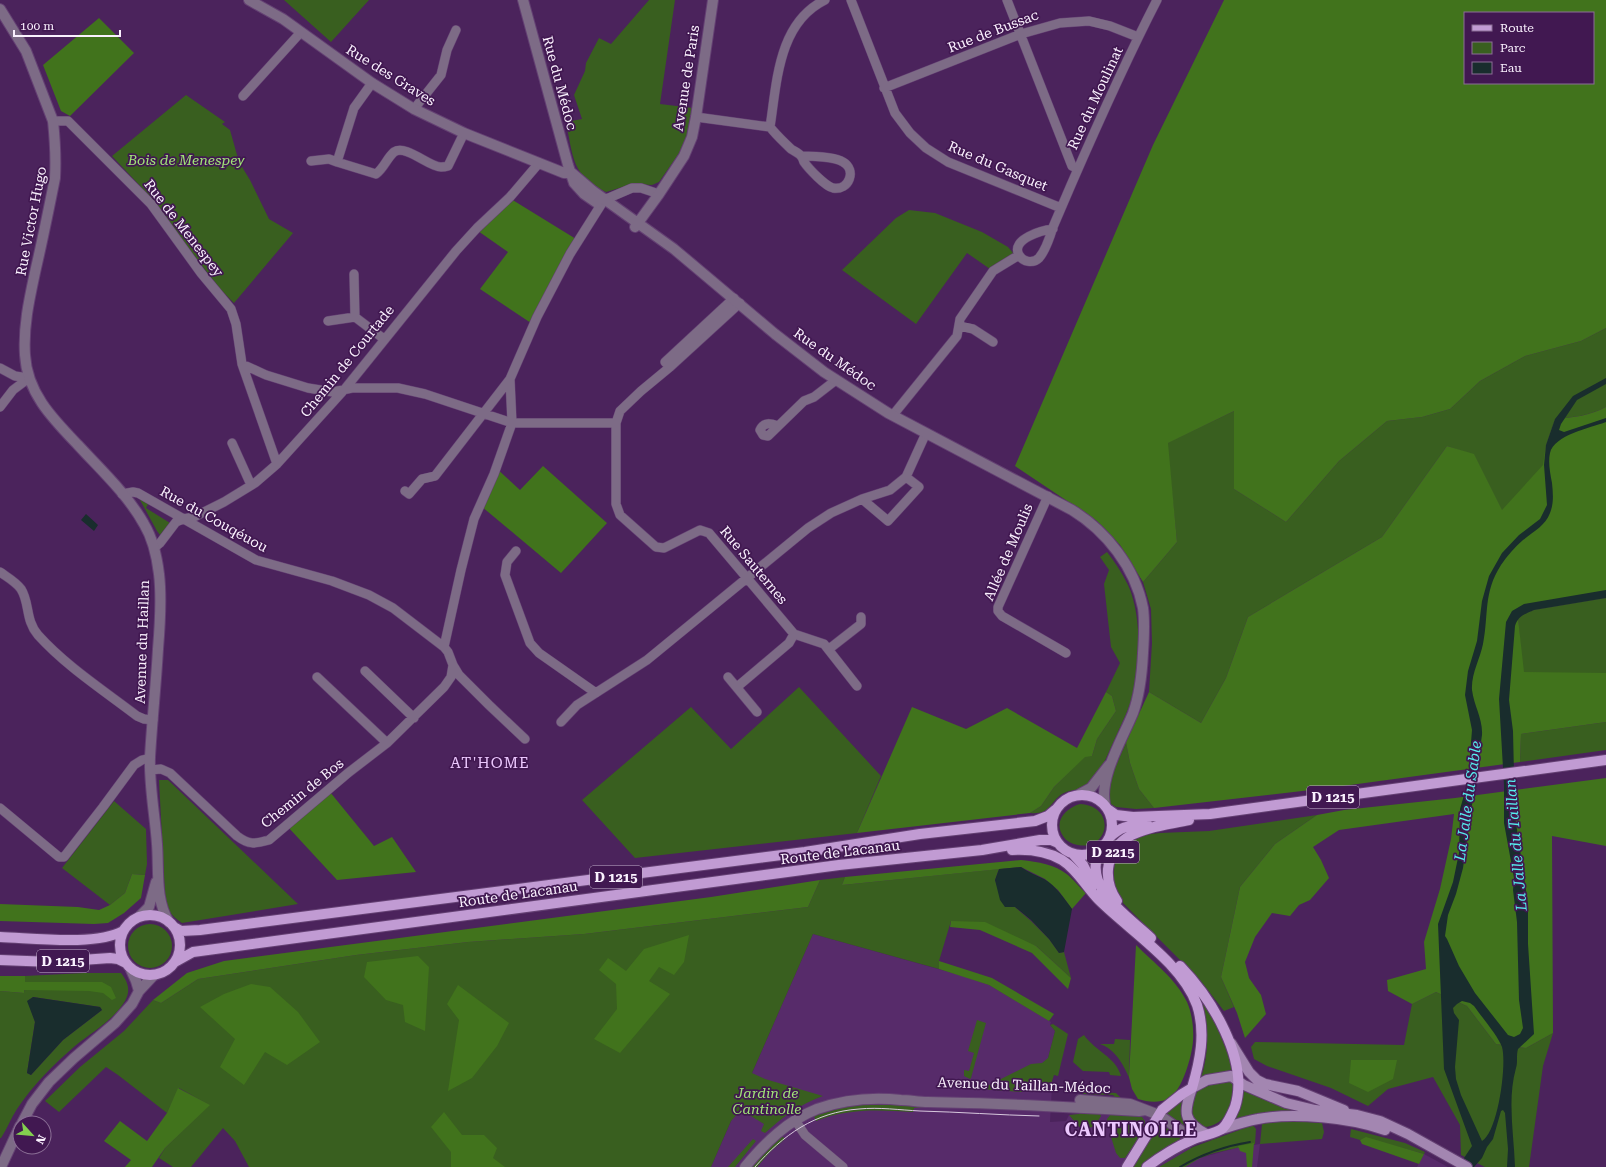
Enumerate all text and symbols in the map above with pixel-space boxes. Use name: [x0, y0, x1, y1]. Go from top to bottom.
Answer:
street label: Rue de Bussac: [945, 6, 1041, 56]
scale bar: [14, 12, 120, 38]
legend: [1464, 12, 1594, 84]
text: 100 m: [20, 19, 54, 33]
text: Route: [1500, 21, 1534, 35]
street label: Avenue de Paris: [670, 24, 702, 132]
street label: Rue du Médoc: [540, 34, 580, 132]
street label: Rue des Graves: [343, 41, 439, 109]
text: Parc: [1500, 41, 1526, 55]
street label: Rue du Moulinat: [1064, 44, 1126, 152]
text: Eau: [1500, 61, 1522, 75]
street label: Rue du Gasquet: [946, 138, 1050, 194]
park label: Bois de Menespey: [127, 152, 245, 168]
street label: Rue Victor Hugo: [13, 165, 49, 277]
street label: Rue de Menespey: [141, 176, 227, 280]
street label: Chemin de Courtade: [297, 302, 397, 420]
street label: Rue du Médoc: [791, 325, 879, 393]
street label: Rue du Couqéuou: [157, 483, 271, 555]
street label: Allée de Moulis: [980, 501, 1036, 603]
street label: Rue Sauternes: [717, 523, 791, 607]
street label: Avenue du Haillan: [132, 580, 152, 704]
water label: La Jalle du Sable: [1451, 739, 1485, 863]
district label: AT'HOME: [450, 754, 530, 772]
street label: Chemin de Bos: [258, 755, 347, 831]
water label: La Jalle du Taillan: [1501, 778, 1531, 913]
road number: D 1215: [1307, 786, 1359, 808]
street label: Route de Lacanau: [779, 837, 901, 867]
road number: D 2215: [1087, 841, 1139, 863]
road number: D 1215: [590, 866, 642, 888]
street label: Route de Lacanau: [457, 878, 579, 910]
road number: D 1215: [37, 950, 89, 972]
street label: Avenue du Taillan-Médoc: [937, 1074, 1111, 1096]
park label: Jardin de Cantinolle: [733, 1085, 801, 1117]
north arrow: [12, 1115, 52, 1155]
district label: CANTINOLLE: [1065, 1119, 1197, 1140]
text: N: [33, 1133, 48, 1147]

